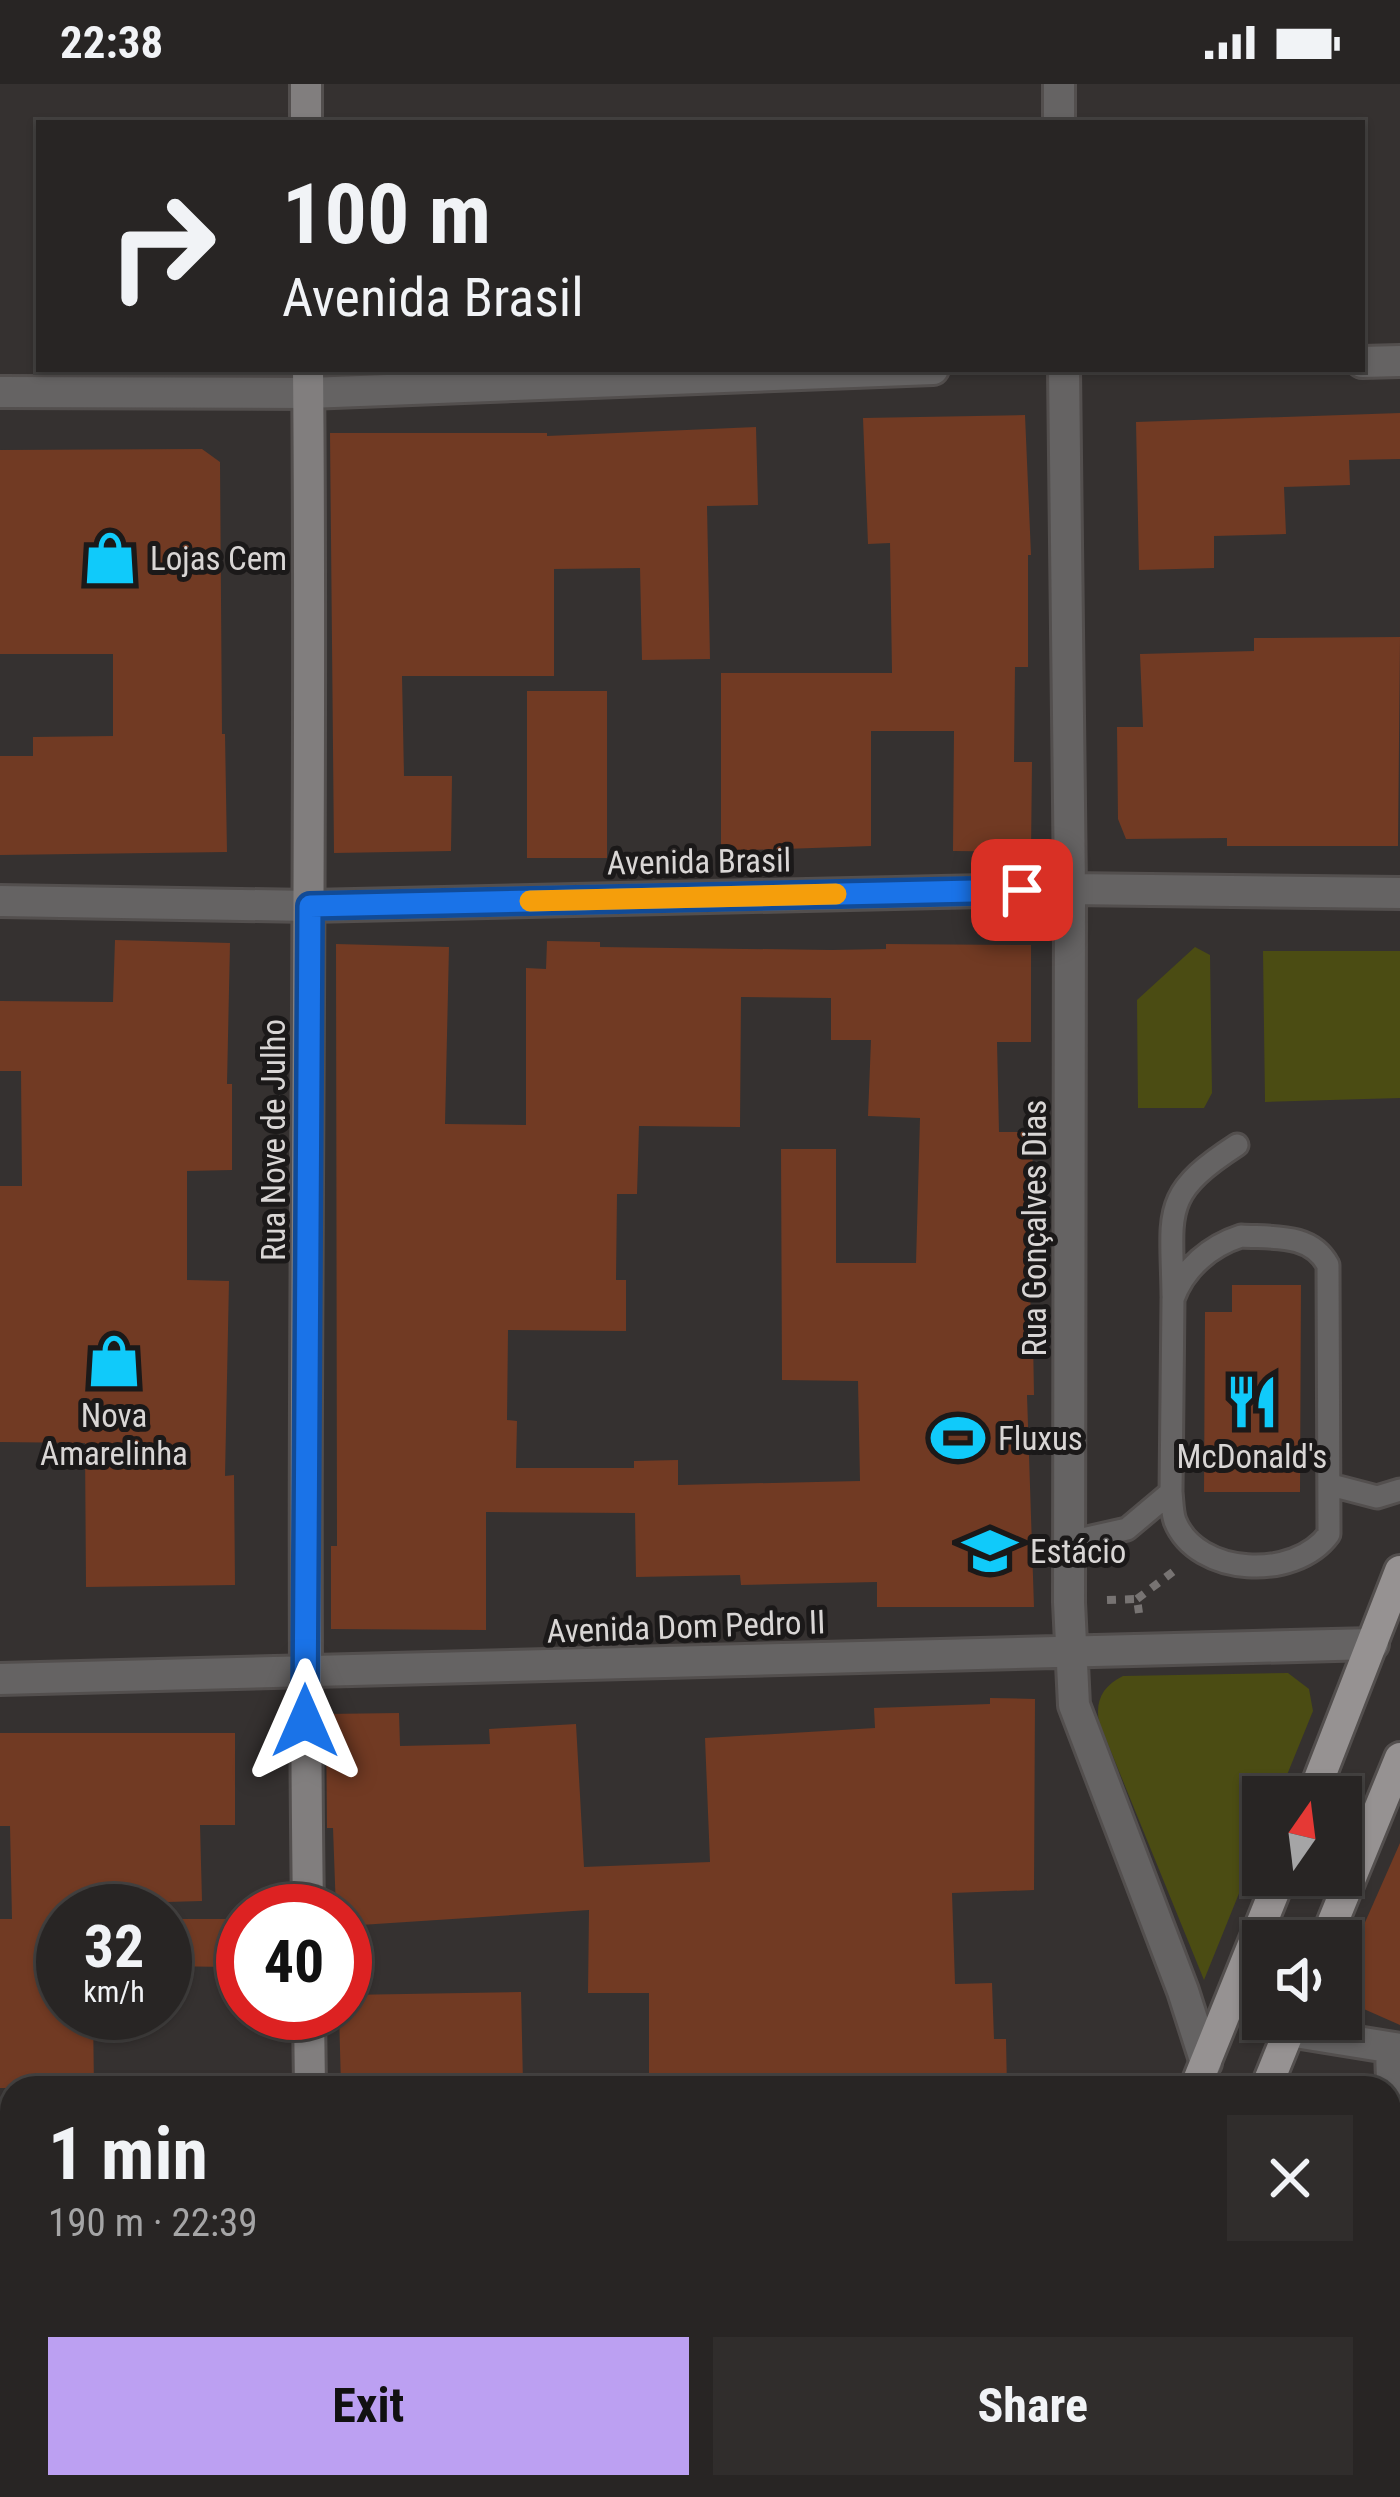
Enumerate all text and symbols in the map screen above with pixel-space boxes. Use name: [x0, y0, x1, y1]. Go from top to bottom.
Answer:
text: 22:38: [60, 16, 163, 69]
text: 100 m: [282, 165, 491, 264]
icon: right: [84, 168, 240, 324]
text: Avenida Brasil: [282, 266, 584, 329]
shop icon: Lojas Cem: [81, 529, 139, 587]
place label: Lojas Cem: [150, 539, 287, 578]
pin: [971, 839, 1073, 941]
street label: Avenida Brasil: [607, 840, 792, 883]
icon: arrive: [989, 857, 1055, 923]
street label: Rua Nove de Julho: [254, 1019, 293, 1261]
street label: Rua Gonçalves Dias: [1015, 1100, 1054, 1356]
shop icon: Nova Amarelinha: [85, 1332, 143, 1390]
restaurant icon: McDonald's: [1223, 1373, 1281, 1431]
place label: Nova Amarelinha: [40, 1396, 188, 1473]
sports icon: Fluxus: [929, 1409, 987, 1467]
place label: Fluxus: [998, 1419, 1083, 1458]
place label: McDonald's: [1177, 1437, 1327, 1476]
school or university icon: Estácio: [961, 1522, 1019, 1580]
place label: Estácio: [1030, 1532, 1126, 1571]
street label: Avenida Dom Pedro II: [546, 1602, 826, 1651]
position arrow: [242, 1658, 368, 1784]
north arrow: [1242, 1776, 1362, 1896]
map controls: [1242, 1776, 1362, 2040]
speed limit sign: 40: [216, 1884, 372, 2040]
text: 32: [84, 1911, 144, 1982]
button: sound: [1242, 1920, 1362, 2040]
text: km/h: [83, 1974, 145, 2009]
text: 1 min: [48, 2112, 208, 2197]
button: close: [1227, 2115, 1353, 2241]
text: 190 m · 22:39: [48, 2200, 258, 2246]
button: Exit: [48, 2337, 689, 2475]
button: Share: [713, 2337, 1353, 2475]

